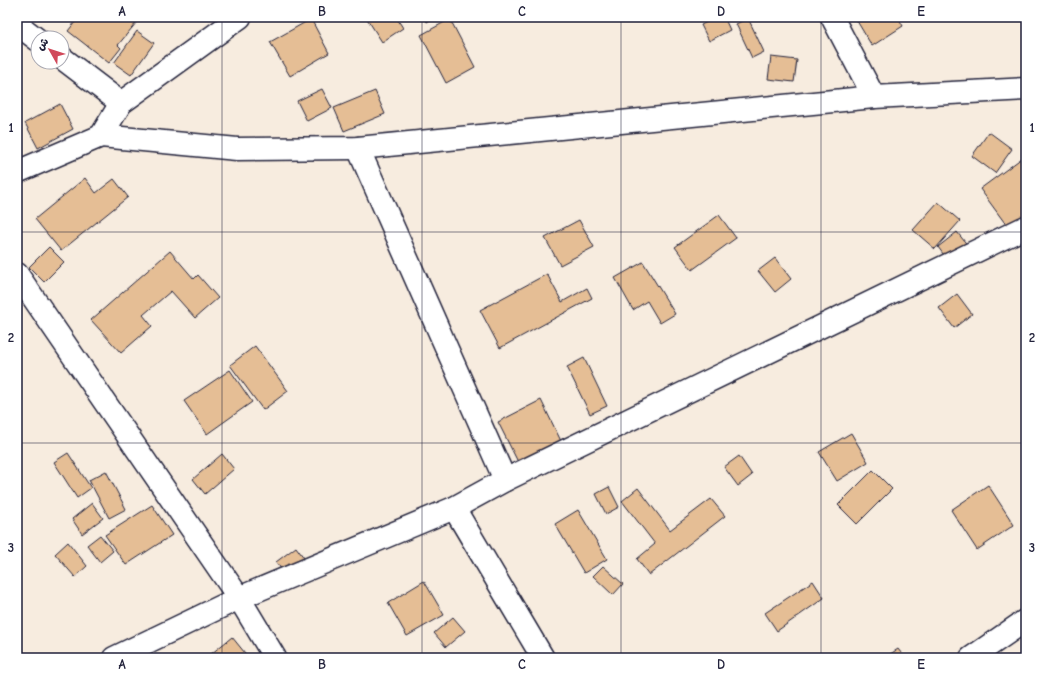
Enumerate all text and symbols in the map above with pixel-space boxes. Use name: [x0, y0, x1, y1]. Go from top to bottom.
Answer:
text: A: [118, 4, 126, 19]
text: B: [318, 4, 326, 19]
text: C: [518, 4, 526, 19]
text: D: [717, 4, 725, 19]
text: E: [917, 4, 925, 19]
north arrow: [30, 30, 70, 70]
text: ش: [34, 35, 51, 53]
text: 1: [8, 120, 14, 135]
text: 1: [1029, 120, 1035, 135]
text: 2: [8, 330, 14, 345]
text: 2: [1029, 330, 1035, 345]
text: 3: [8, 540, 14, 555]
text: 3: [1029, 540, 1035, 555]
text: A: [118, 657, 126, 672]
text: B: [318, 657, 326, 672]
text: C: [518, 657, 526, 672]
text: D: [717, 657, 725, 672]
text: E: [917, 657, 925, 672]

